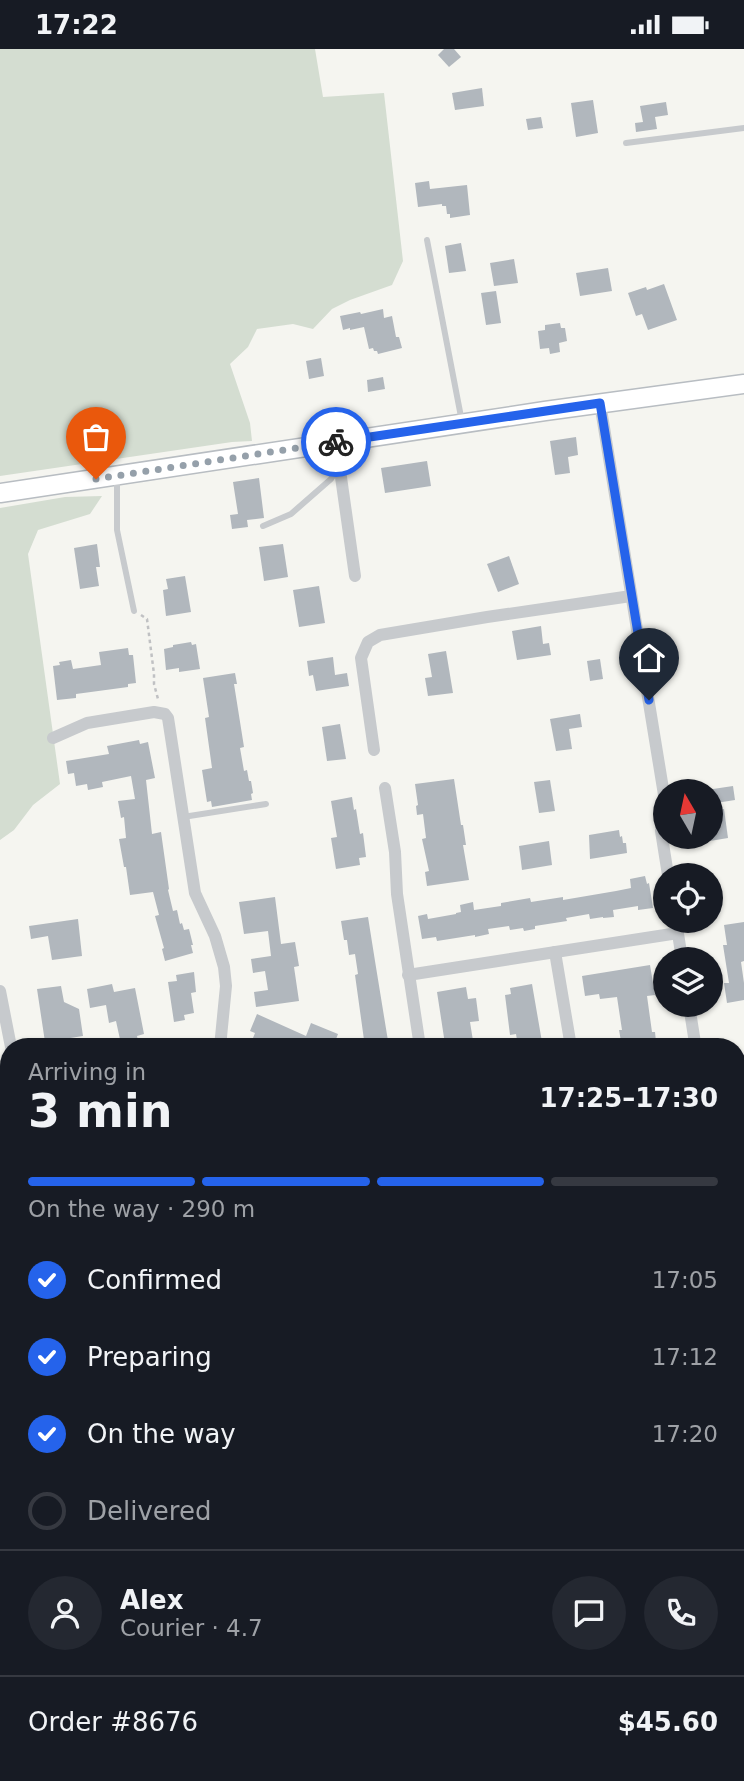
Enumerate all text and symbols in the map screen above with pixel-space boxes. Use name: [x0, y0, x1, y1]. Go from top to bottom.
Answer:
text: 17:22: [35, 10, 118, 40]
pin: [66, 407, 126, 479]
courier: [301, 407, 371, 477]
icon: bag: [77, 418, 115, 456]
icon: bike: [317, 423, 355, 461]
pin: [619, 628, 679, 700]
icon: home: [630, 639, 668, 677]
north arrow: [653, 779, 723, 849]
map controls: [653, 779, 723, 1017]
button: locate: [653, 863, 723, 933]
button: layers: [653, 947, 723, 1017]
text: Arriving in: [28, 1059, 146, 1085]
text: 17:25–17:30: [539, 1083, 718, 1113]
text: 3 min: [28, 1084, 172, 1138]
text: On the way · 290 m: [28, 1196, 255, 1222]
icon: check: [28, 1261, 66, 1299]
text: Confirmed: [87, 1265, 222, 1295]
text: 17:05: [652, 1267, 718, 1293]
icon: check: [28, 1338, 66, 1376]
text: Preparing: [87, 1342, 212, 1372]
text: 17:12: [652, 1344, 718, 1370]
icon: check: [28, 1415, 66, 1453]
text: On the way: [87, 1419, 236, 1449]
text: 17:20: [652, 1421, 718, 1447]
text: Delivered: [87, 1496, 211, 1526]
button: person: [28, 1576, 102, 1650]
button: chat: [552, 1576, 626, 1650]
button: phone: [644, 1576, 718, 1650]
text: Alex: [120, 1585, 183, 1615]
text: Courier · 4.7: [120, 1615, 263, 1641]
text: Order #8676: [28, 1707, 198, 1737]
text: $45.60: [618, 1707, 718, 1737]

